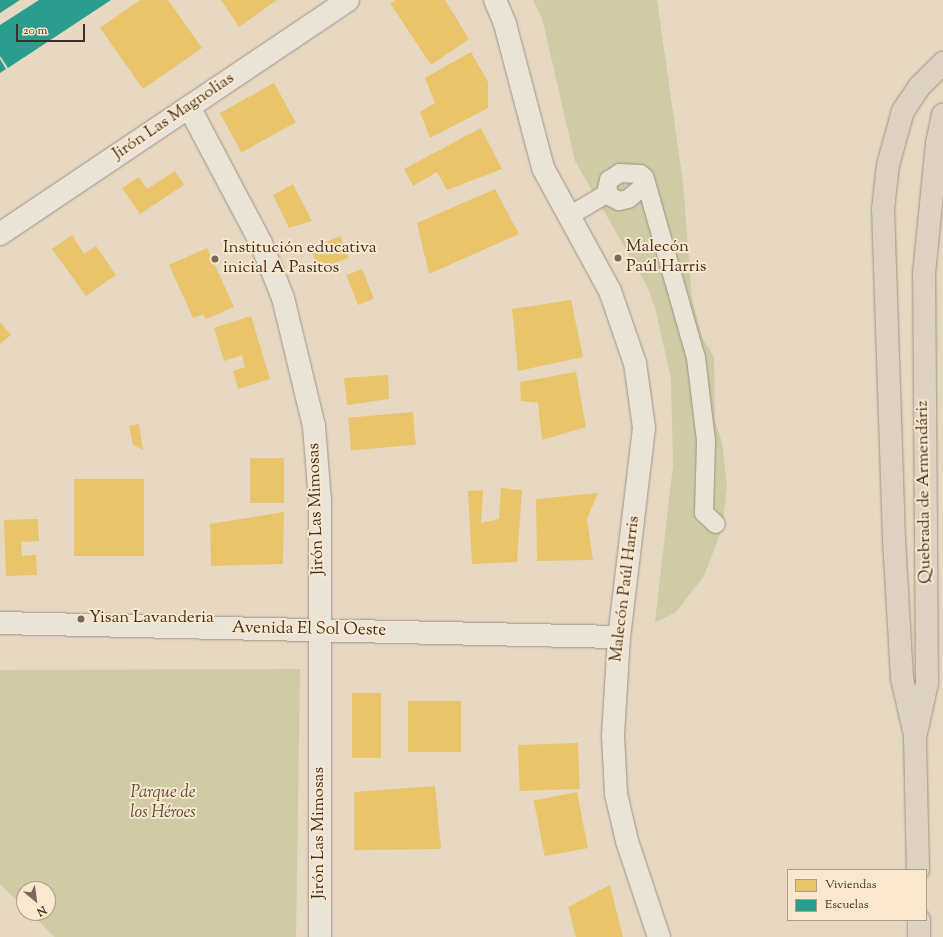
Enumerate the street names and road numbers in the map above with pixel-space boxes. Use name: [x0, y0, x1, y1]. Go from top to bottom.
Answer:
street label: Jirón Las Magnolias: [109, 69, 239, 165]
street label: Quebrada de Armendáriz: [913, 400, 937, 584]
street label: Jirón Las Mimosas: [304, 443, 330, 575]
street label: Malecón Paúl Harris: [607, 515, 645, 663]
street label: Avenida El Sol Oeste: [232, 618, 386, 642]
street label: Jirón Las Mimosas: [310, 767, 330, 899]

